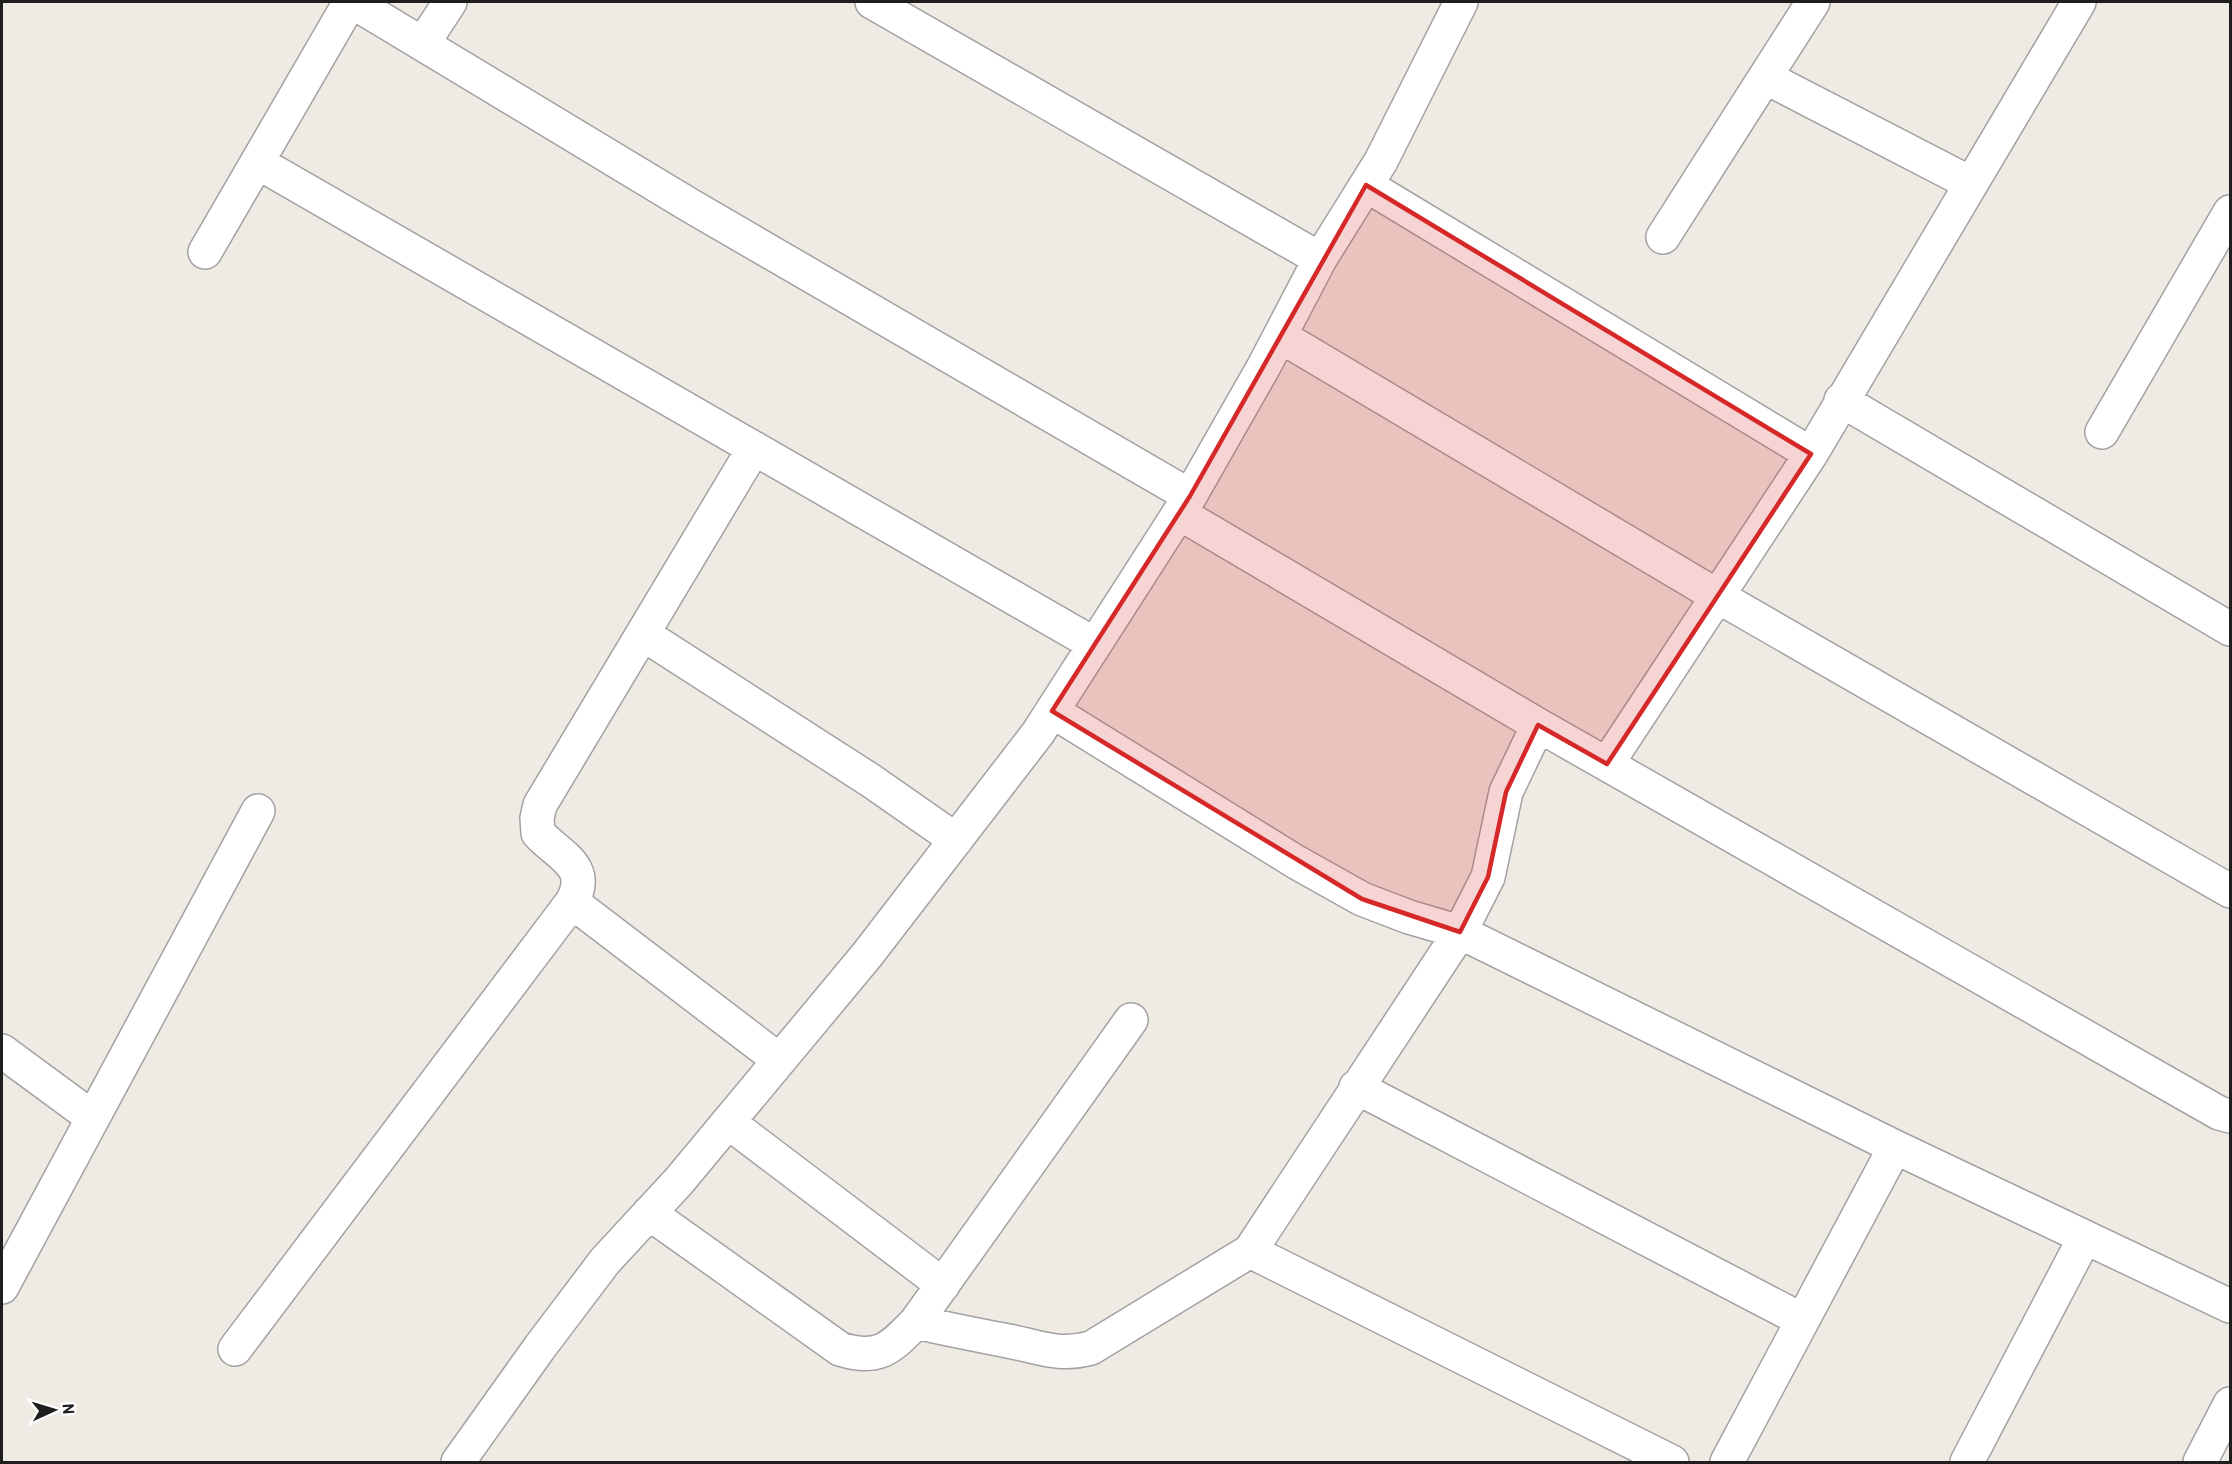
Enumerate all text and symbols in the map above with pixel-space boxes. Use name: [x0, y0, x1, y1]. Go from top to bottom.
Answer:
north arrow: [24, 1380, 84, 1440]
text: N: [60, 1403, 79, 1415]

